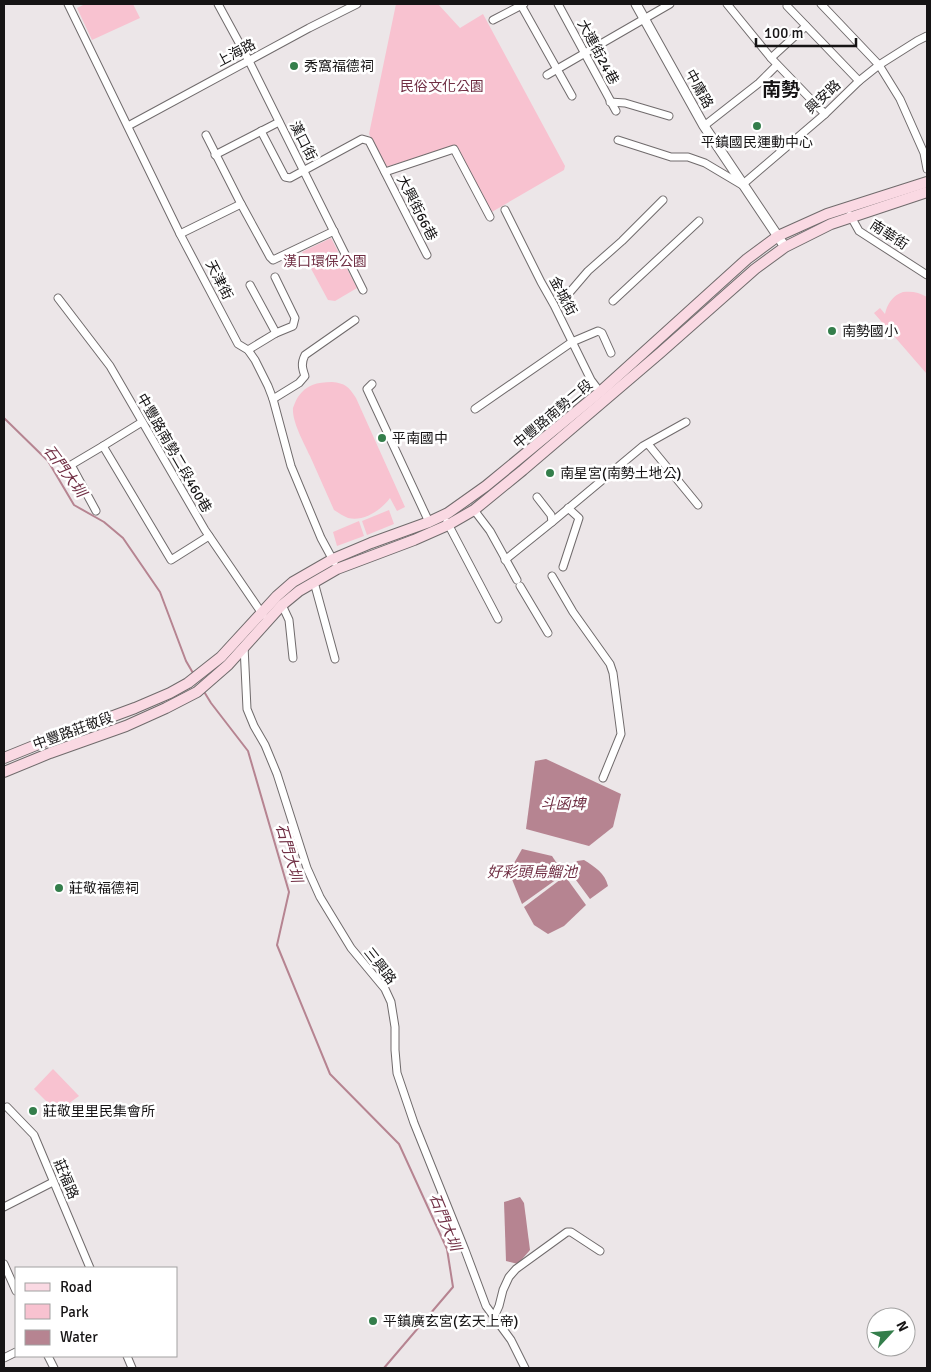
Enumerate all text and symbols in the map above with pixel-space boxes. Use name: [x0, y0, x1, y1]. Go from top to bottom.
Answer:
scale bar: [756, 15, 856, 47]
street label: 大連街24巷: [574, 17, 622, 87]
text: 100 m: [764, 24, 804, 42]
street label: 上海路: [213, 36, 259, 70]
place label: 秀窩福德祠: [304, 58, 374, 75]
marker: 秀窩福德祠: [288, 60, 300, 72]
street label: 中庸路: [681, 67, 717, 111]
street label: 興安路: [802, 76, 844, 118]
park label: 民俗文化公園: [400, 78, 484, 95]
district label: 南勢: [762, 78, 800, 102]
street label: 漢口街: [286, 118, 320, 164]
marker: 平鎮國民運動中心: [751, 120, 763, 132]
place label: 平鎮國民運動中心: [701, 134, 813, 151]
street label: 大興街66巷: [393, 172, 441, 244]
street label: 南華街: [867, 216, 911, 254]
park label: 漢口環保公園: [283, 253, 367, 270]
street label: 天津街: [202, 257, 236, 303]
street label: 金城街: [546, 273, 580, 319]
place label: 南勢國小: [842, 323, 898, 340]
marker: 南勢國小: [826, 325, 838, 337]
street label: 中豐路南勢二段: [510, 376, 596, 452]
street label: 中豐路南勢二段460巷: [133, 390, 215, 516]
place label: 平南國中: [392, 430, 448, 447]
marker: 平南國中: [376, 432, 388, 444]
water label: 石門大圳: [40, 441, 91, 502]
place label: 南星宮(南勢土地公): [560, 465, 681, 482]
marker: 南星宮(南勢土地公): [544, 467, 556, 479]
street label: 中豐路莊敬段: [31, 709, 115, 753]
water label: 斗函埤: [540, 795, 587, 813]
water label: 石門大圳: [272, 822, 306, 886]
water label: 好彩頭烏鰡池: [487, 863, 579, 881]
place label: 莊敬福德祠: [69, 880, 139, 897]
marker: 莊敬福德祠: [53, 882, 65, 894]
street label: 三興路: [360, 944, 400, 988]
place label: 莊敬里里民集會所: [43, 1103, 155, 1120]
marker: 莊敬里里民集會所: [27, 1105, 39, 1117]
street label: 莊福路: [50, 1156, 82, 1202]
water label: 石門大圳: [425, 1191, 465, 1255]
legend: [15, 1267, 178, 1357]
text: Road: [60, 1278, 92, 1296]
text: Park: [60, 1303, 89, 1321]
north arrow: [866, 1307, 916, 1357]
place label: 平鎮廣玄宮(玄天上帝): [383, 1313, 518, 1330]
marker: 平鎮廣玄宮(玄天上帝): [367, 1315, 379, 1327]
text: N: [892, 1318, 912, 1335]
text: Water: [60, 1328, 98, 1346]

